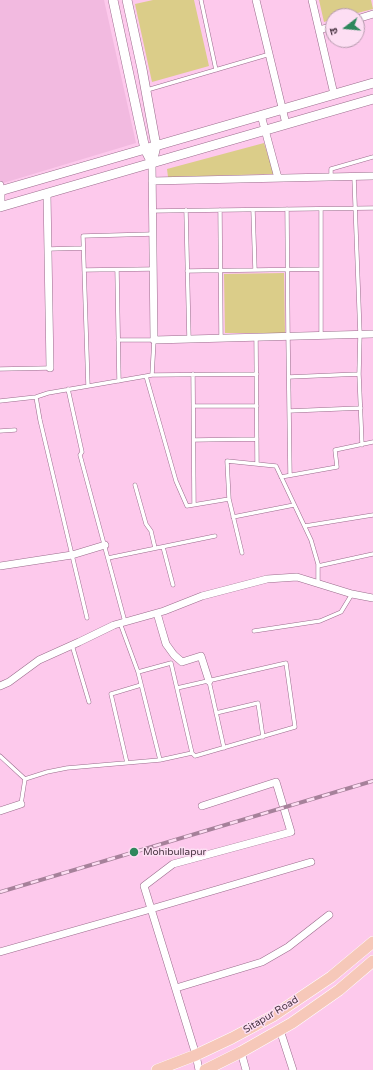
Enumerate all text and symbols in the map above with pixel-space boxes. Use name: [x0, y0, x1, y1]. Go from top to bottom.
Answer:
north arrow: [325, 8, 365, 48]
text: उ: [327, 26, 341, 36]
marker: Mohibullapur: [128, 846, 140, 858]
place label: Mohibullapur: [143, 846, 206, 858]
street label: Sitapur Road: [241, 994, 301, 1036]

